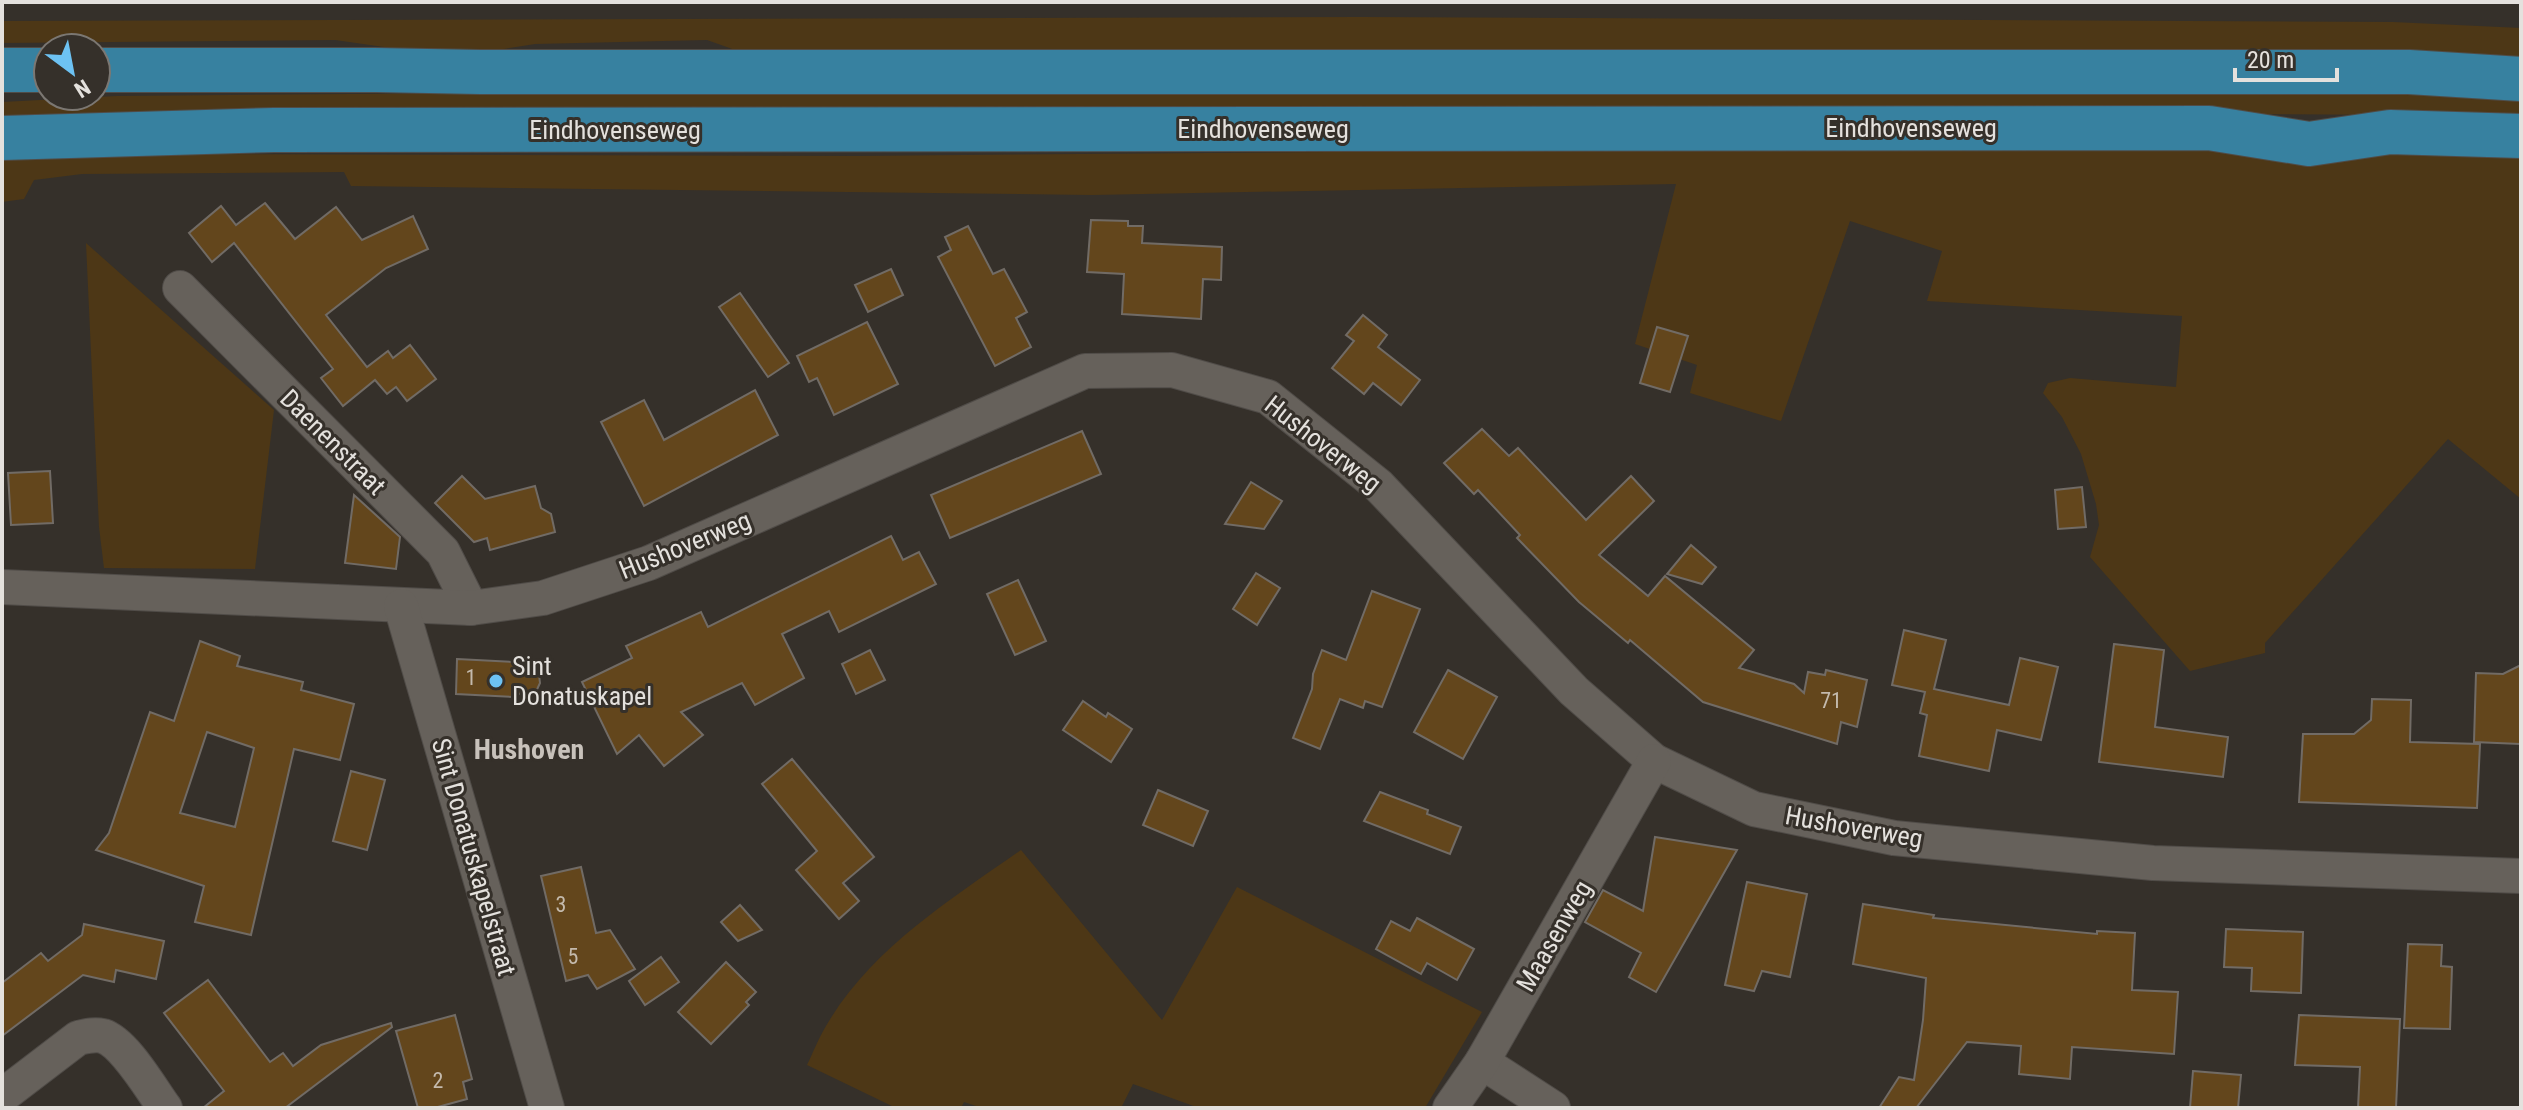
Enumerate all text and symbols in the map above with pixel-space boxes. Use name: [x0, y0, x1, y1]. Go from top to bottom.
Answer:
north arrow: [32, 32, 112, 112]
scale bar: [2235, 32, 2337, 82]
text: 20 m: [2247, 46, 2294, 74]
text: N: [70, 74, 95, 103]
street label: Eindhovenseweg: [1825, 113, 1997, 143]
street label: Eindhovenseweg: [1177, 114, 1349, 144]
street label: Eindhovenseweg: [529, 115, 701, 145]
street label: Daenenstraat: [274, 383, 392, 501]
street label: Hushoverweg: [1259, 389, 1387, 499]
street label: Hushoverweg: [615, 505, 755, 585]
place label: Sint Donatuskapel: [512, 651, 652, 711]
house number: 1: [466, 665, 476, 690]
marker: Sint Donatuskapel: [487, 672, 505, 690]
house number: 71: [1820, 688, 1842, 713]
district label: Hushoven: [474, 733, 584, 766]
street label: Sint Donatuskapelstraat: [426, 735, 522, 979]
street label: Hushoverweg: [1783, 800, 1925, 854]
street label: Maasenweg: [1510, 875, 1598, 997]
house number: 3: [556, 892, 566, 917]
house number: 5: [568, 944, 578, 969]
house number: 2: [433, 1068, 443, 1093]

